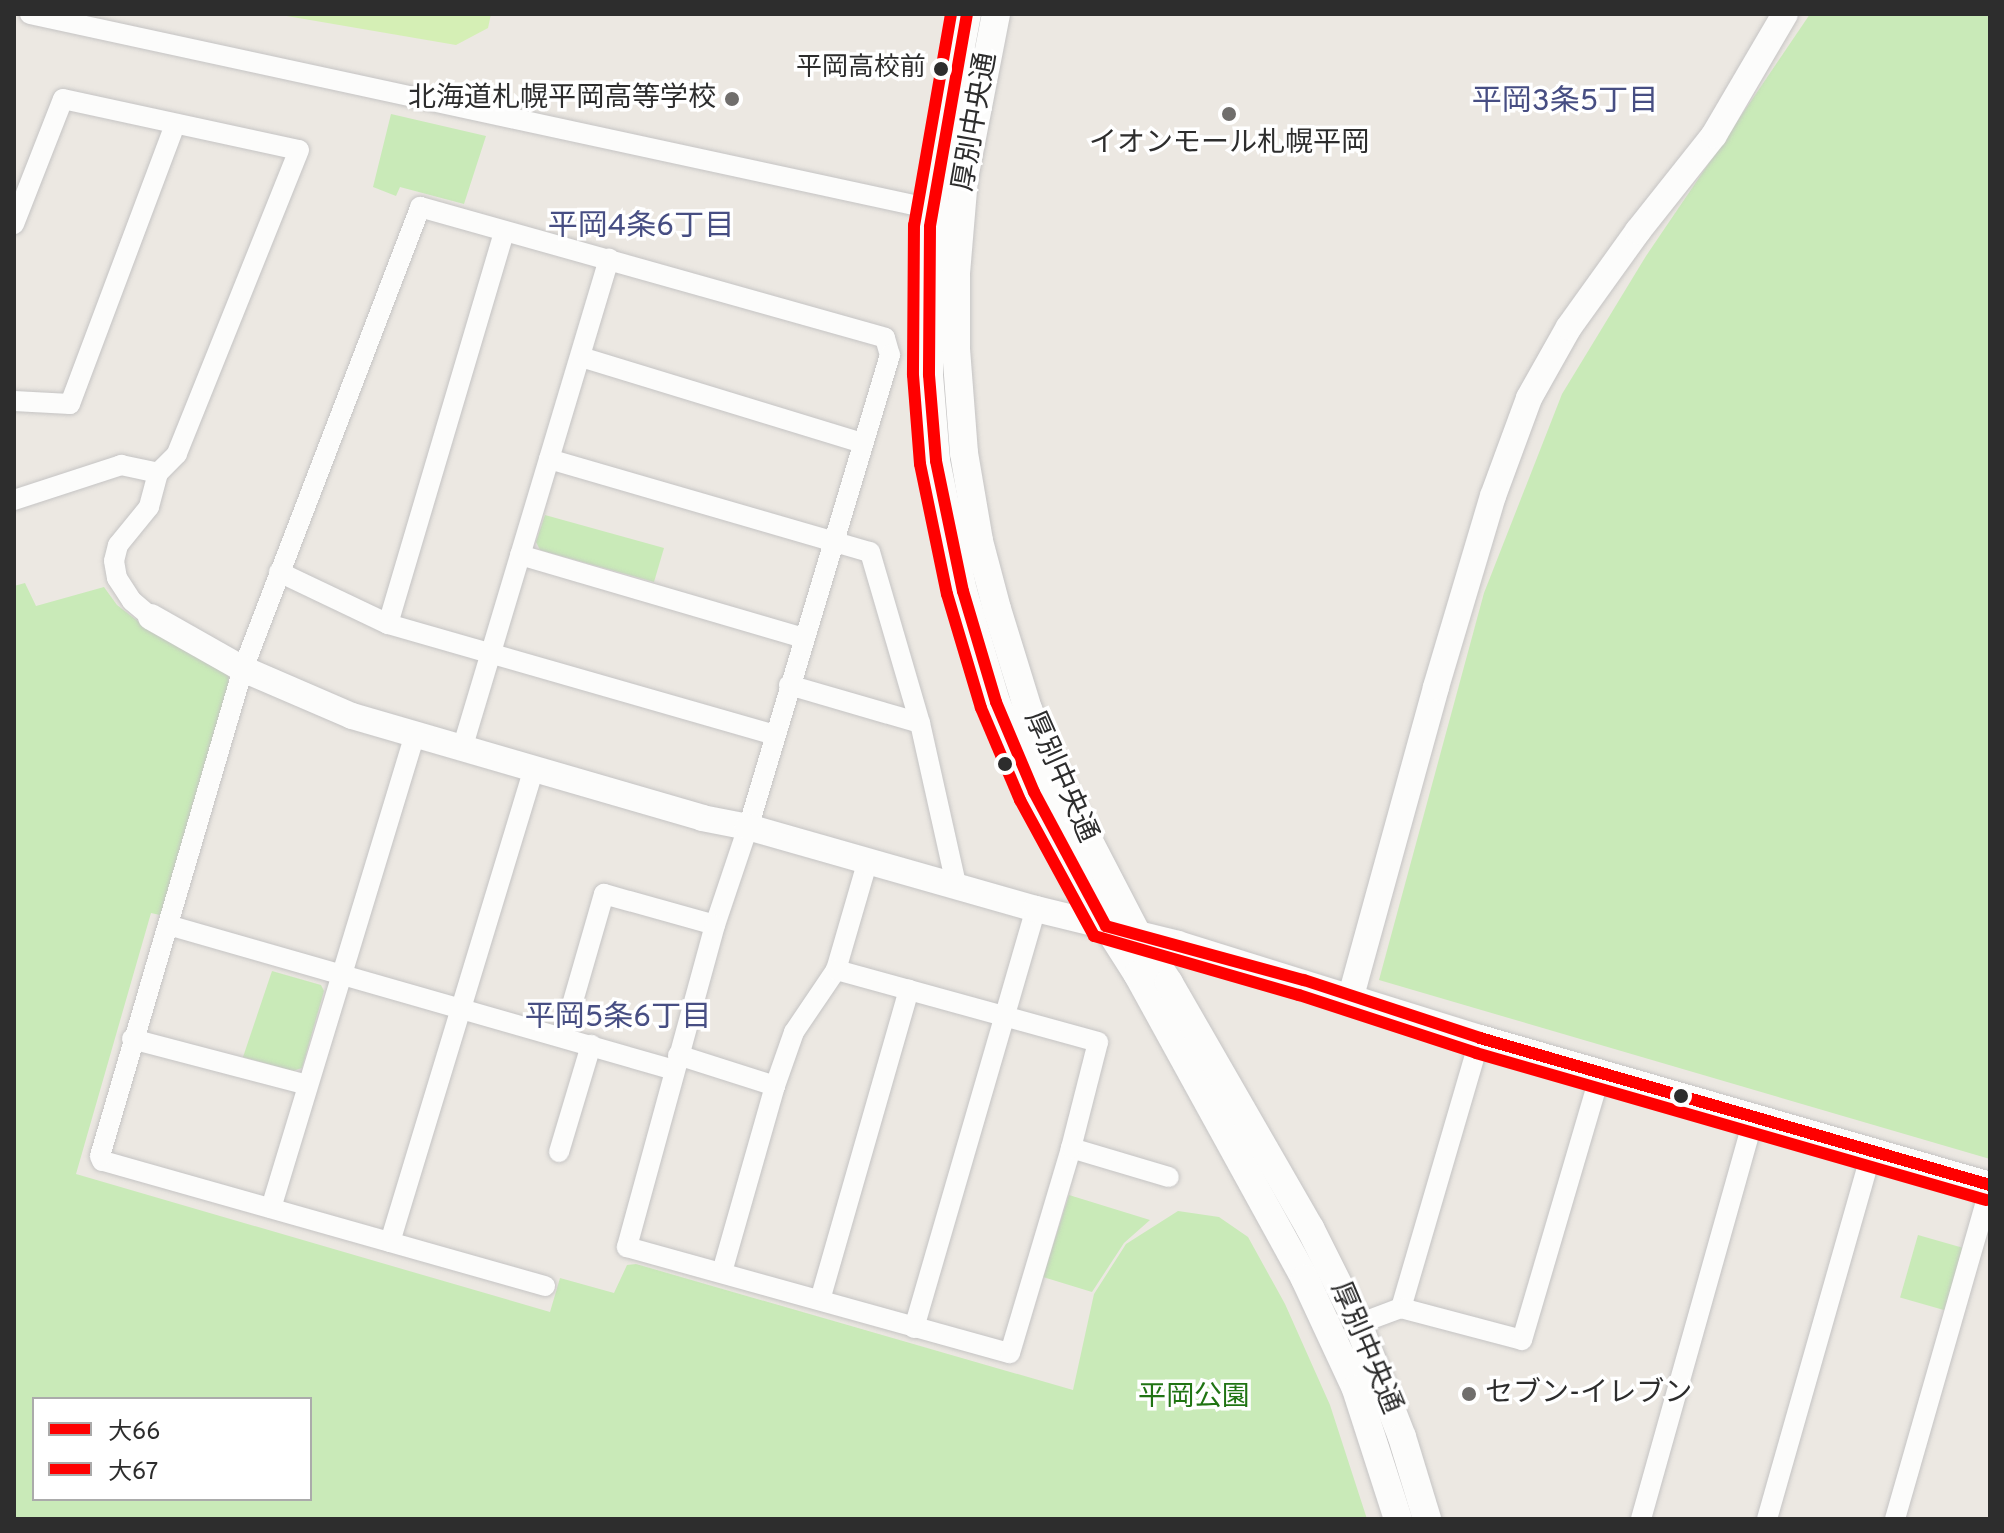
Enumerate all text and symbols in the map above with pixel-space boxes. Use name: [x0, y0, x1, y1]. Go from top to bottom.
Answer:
street label: 厚別中央通: [947, 50, 1005, 194]
place label: 平岡高校前: [796, 53, 926, 85]
marker: 平岡高校前: [933, 61, 949, 77]
place label: 北海道札幌平岡高等学校: [408, 82, 716, 116]
district label: 平岡3条5丁目: [1472, 85, 1658, 121]
marker: 北海道札幌平岡高等学校: [723, 90, 741, 108]
marker: イオンモール札幌平岡: [1220, 105, 1238, 123]
place label: イオンモール札幌平岡: [1089, 127, 1369, 161]
district label: 平岡4条6丁目: [548, 210, 734, 246]
street label: 厚別中央通: [1016, 706, 1104, 848]
unlabelled marker: [997, 756, 1013, 772]
district label: 平岡5条6丁目: [525, 1001, 711, 1037]
unlabelled marker: [1673, 1088, 1689, 1104]
street label: 厚別中央通: [1322, 1277, 1408, 1419]
place label: セブン-イレブン: [1485, 1377, 1692, 1411]
park label: 平岡公園: [1138, 1381, 1250, 1415]
marker: セブン-イレブン: [1460, 1385, 1478, 1403]
legend: [32, 1397, 312, 1501]
text: 大66: [108, 1418, 161, 1448]
text: 大67: [108, 1458, 158, 1488]

